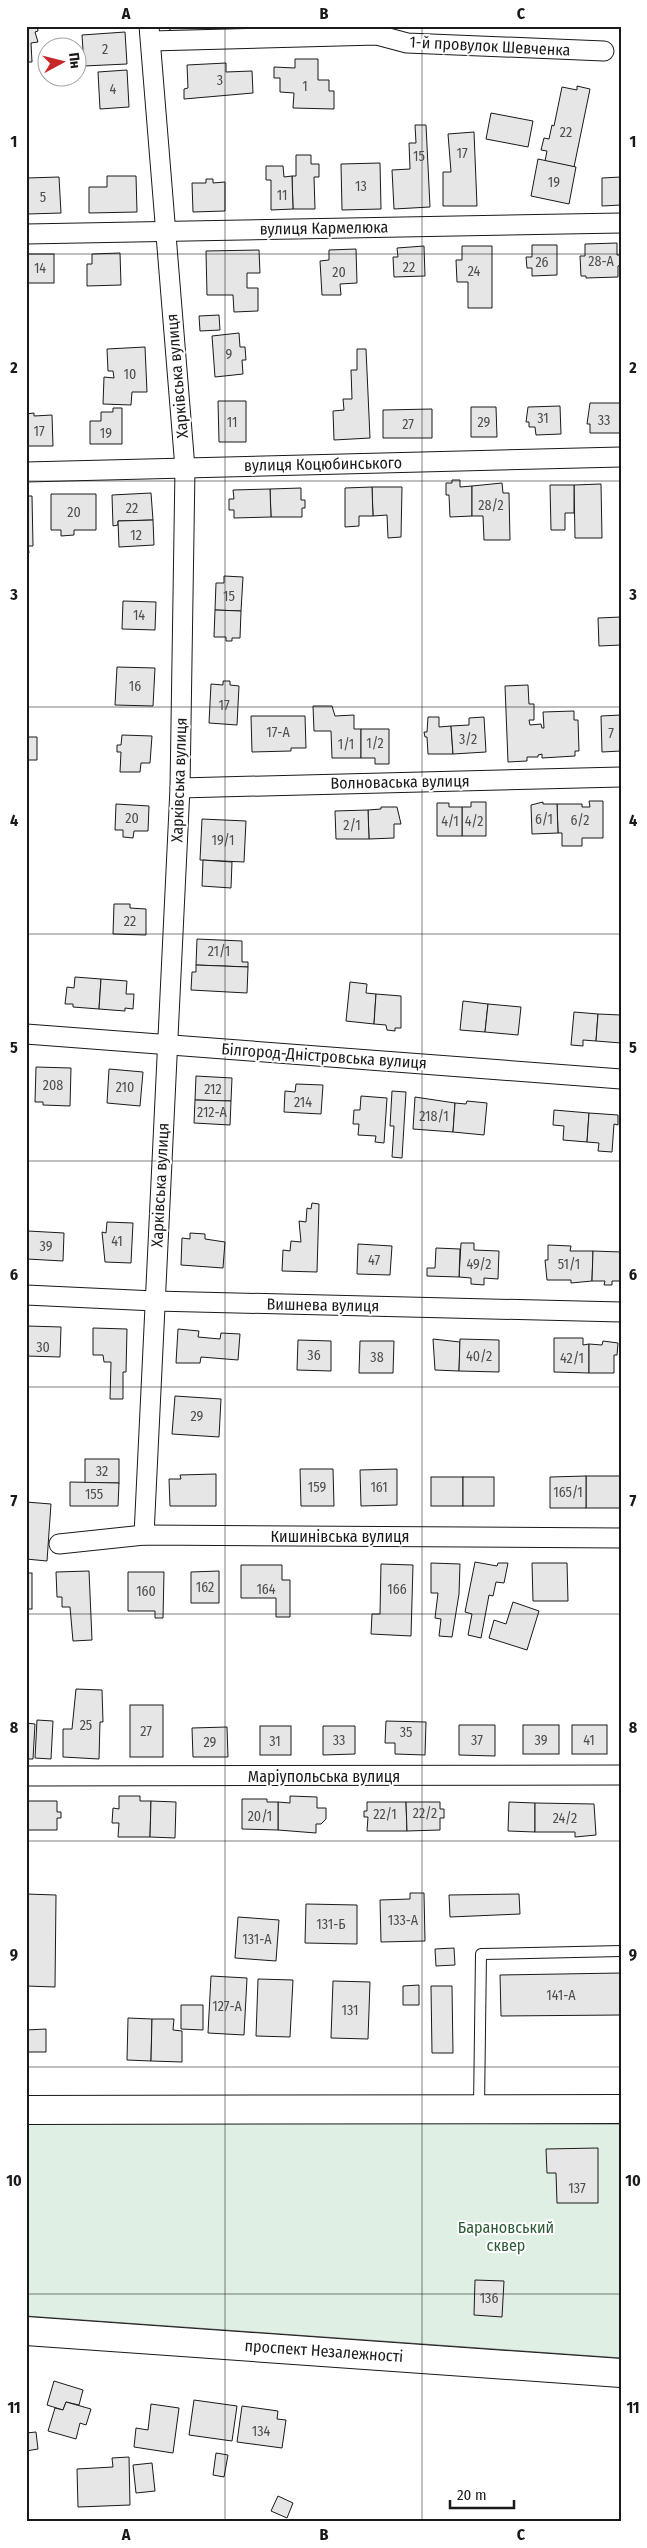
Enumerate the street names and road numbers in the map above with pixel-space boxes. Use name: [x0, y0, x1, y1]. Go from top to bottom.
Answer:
street label: 1-й провулок Шевченка: [409, 32, 571, 60]
street label: вулиця Кармелюка: [259, 217, 389, 239]
street label: Харківська вулиця: [162, 313, 192, 439]
street label: вулиця Коцюбинського: [244, 453, 402, 475]
street label: Харківська вулиця: [167, 717, 191, 843]
street label: Волноваська вулиця: [330, 771, 470, 793]
street label: Білгород-Дністровська вулиця: [221, 1039, 427, 1073]
street label: Харківська вулиця: [147, 1122, 173, 1248]
street label: Вишнева вулиця: [266, 1295, 380, 1315]
street label: Кишинівська вулиця: [271, 1527, 409, 1546]
street label: Маріупольська вулиця: [248, 1767, 400, 1786]
street label: проспект Незалежності: [244, 2336, 404, 2366]

